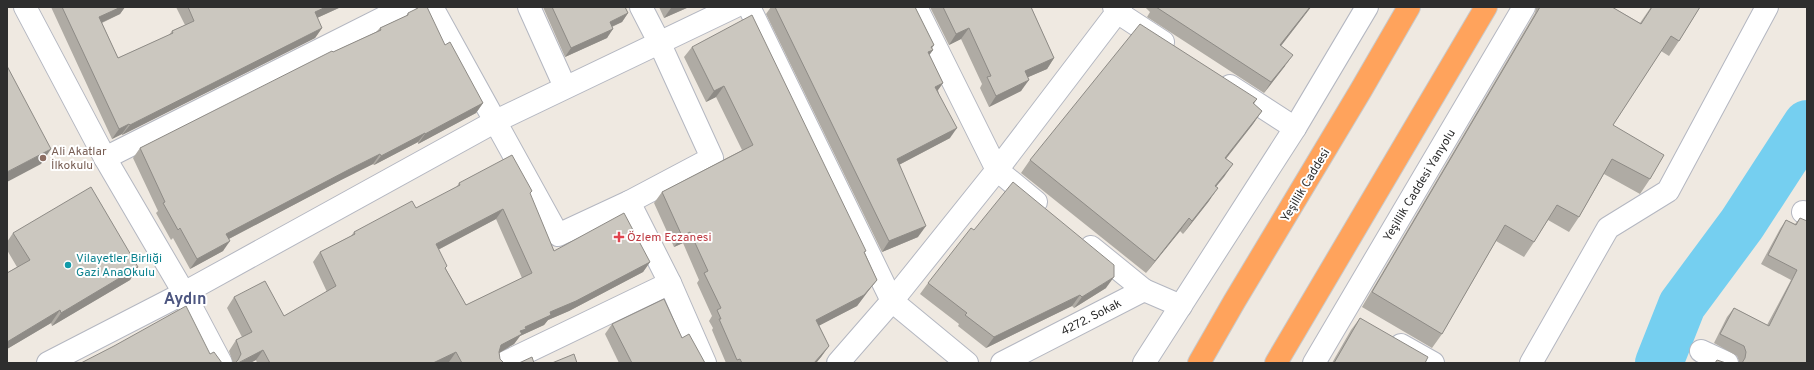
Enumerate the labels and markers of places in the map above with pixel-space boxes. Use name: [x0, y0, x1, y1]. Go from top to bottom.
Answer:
place label: Ali Akatlar İlkokulu: [51, 144, 107, 174]
marker: Ali Akatlar İlkokulu: [38, 153, 48, 163]
place label: Özlem Eczanesi: [627, 230, 711, 246]
marker: Özlem Eczanesi: [614, 232, 624, 242]
place label: Vilayetler Birliği Gazi AnaOkulu: [76, 251, 162, 281]
marker: Vilayetler Birliği Gazi AnaOkulu: [63, 260, 73, 270]

